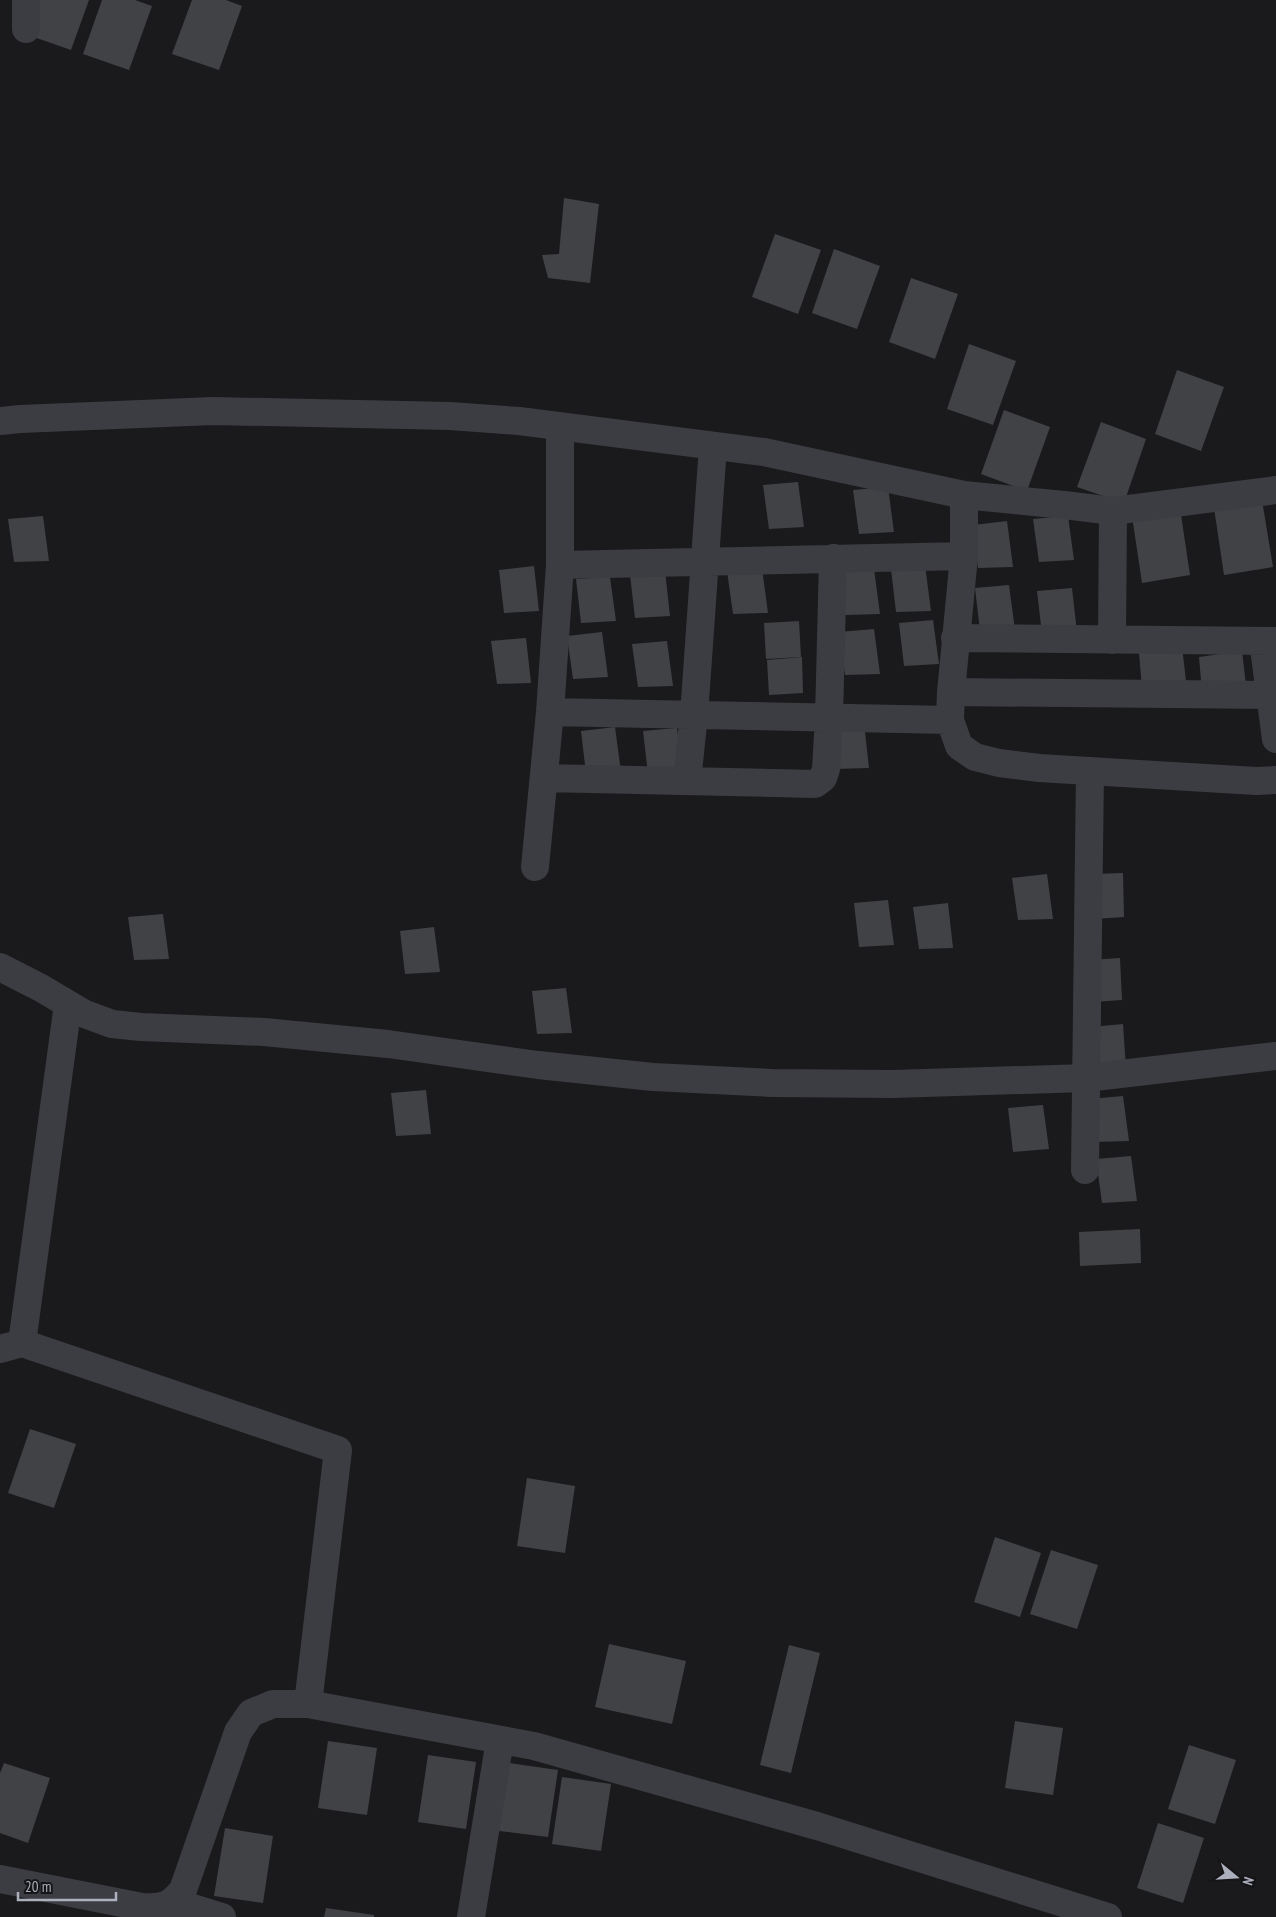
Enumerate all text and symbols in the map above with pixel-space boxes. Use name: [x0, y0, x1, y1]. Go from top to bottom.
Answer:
north arrow: [1211, 1852, 1261, 1902]
scale bar: [18, 1870, 115, 1902]
text: N: [1239, 1875, 1258, 1887]
text: 20 m: [25, 1877, 51, 1896]

